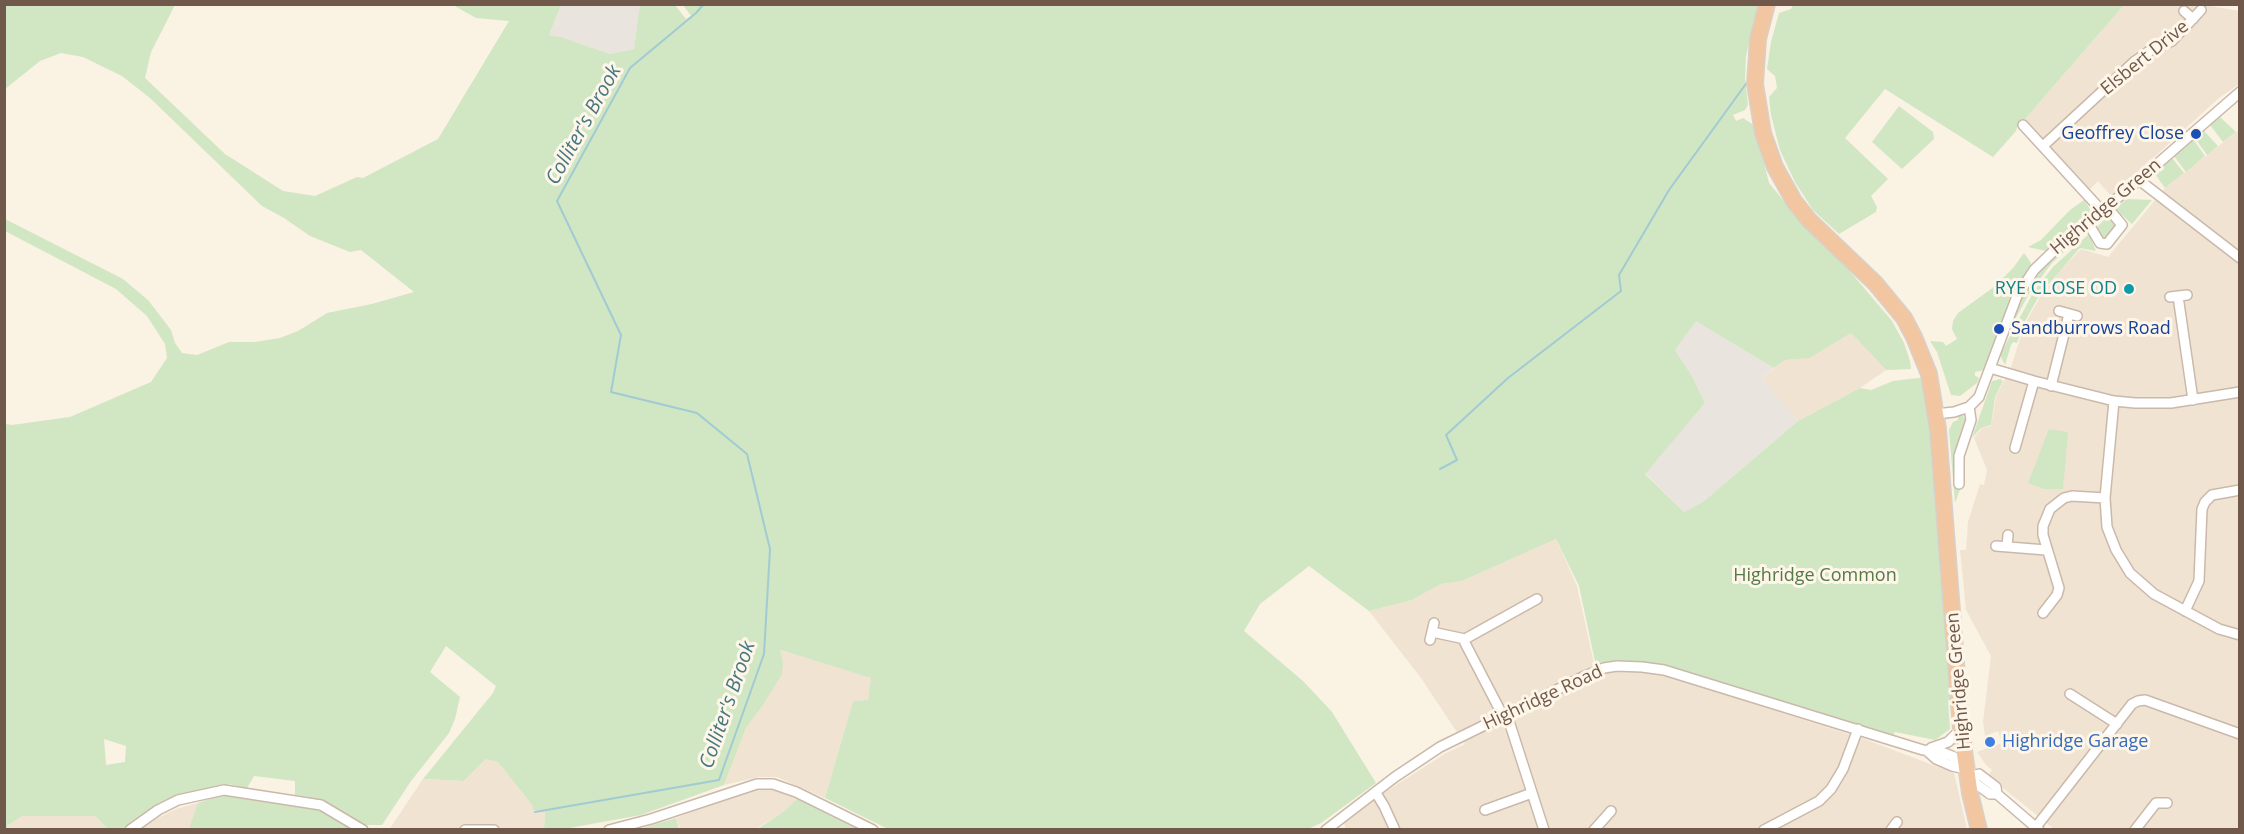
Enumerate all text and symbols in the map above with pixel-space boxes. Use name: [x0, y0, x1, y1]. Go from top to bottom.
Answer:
street label: Elsbert Drive: [2097, 16, 2193, 100]
water label: Colliter's Brook: [541, 61, 627, 189]
place label: Geoffrey Close: [2061, 123, 2184, 145]
marker: Geoffrey Close: [2189, 127, 2203, 141]
street label: Highridge Green: [2046, 154, 2166, 260]
place label: RYE CLOSE OD: [1995, 278, 2117, 300]
marker: RYE CLOSE OD: [2122, 282, 2136, 296]
place label: Sandburrows Road: [2011, 318, 2171, 340]
marker: Sandburrows Road: [1992, 322, 2006, 336]
park label: Highridge Common: [1733, 565, 1897, 587]
street label: Highridge Green: [1942, 611, 1976, 751]
water label: Colliter's Brook: [695, 638, 761, 772]
street label: Highridge Road: [1480, 661, 1606, 735]
place label: Highridge Garage: [2002, 731, 2148, 753]
marker: Highridge Garage: [1983, 735, 1997, 749]

